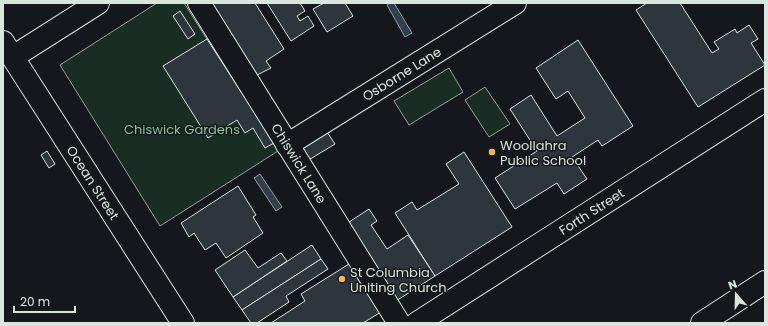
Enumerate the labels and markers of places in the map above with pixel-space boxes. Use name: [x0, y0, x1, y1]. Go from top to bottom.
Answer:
place label: Woollahra Public School: [500, 136, 586, 170]
marker: Woollahra Public School: [487, 147, 497, 157]
place label: St Columbia Uniting Church: [350, 263, 447, 297]
marker: St Columbia Uniting Church: [337, 274, 347, 284]

